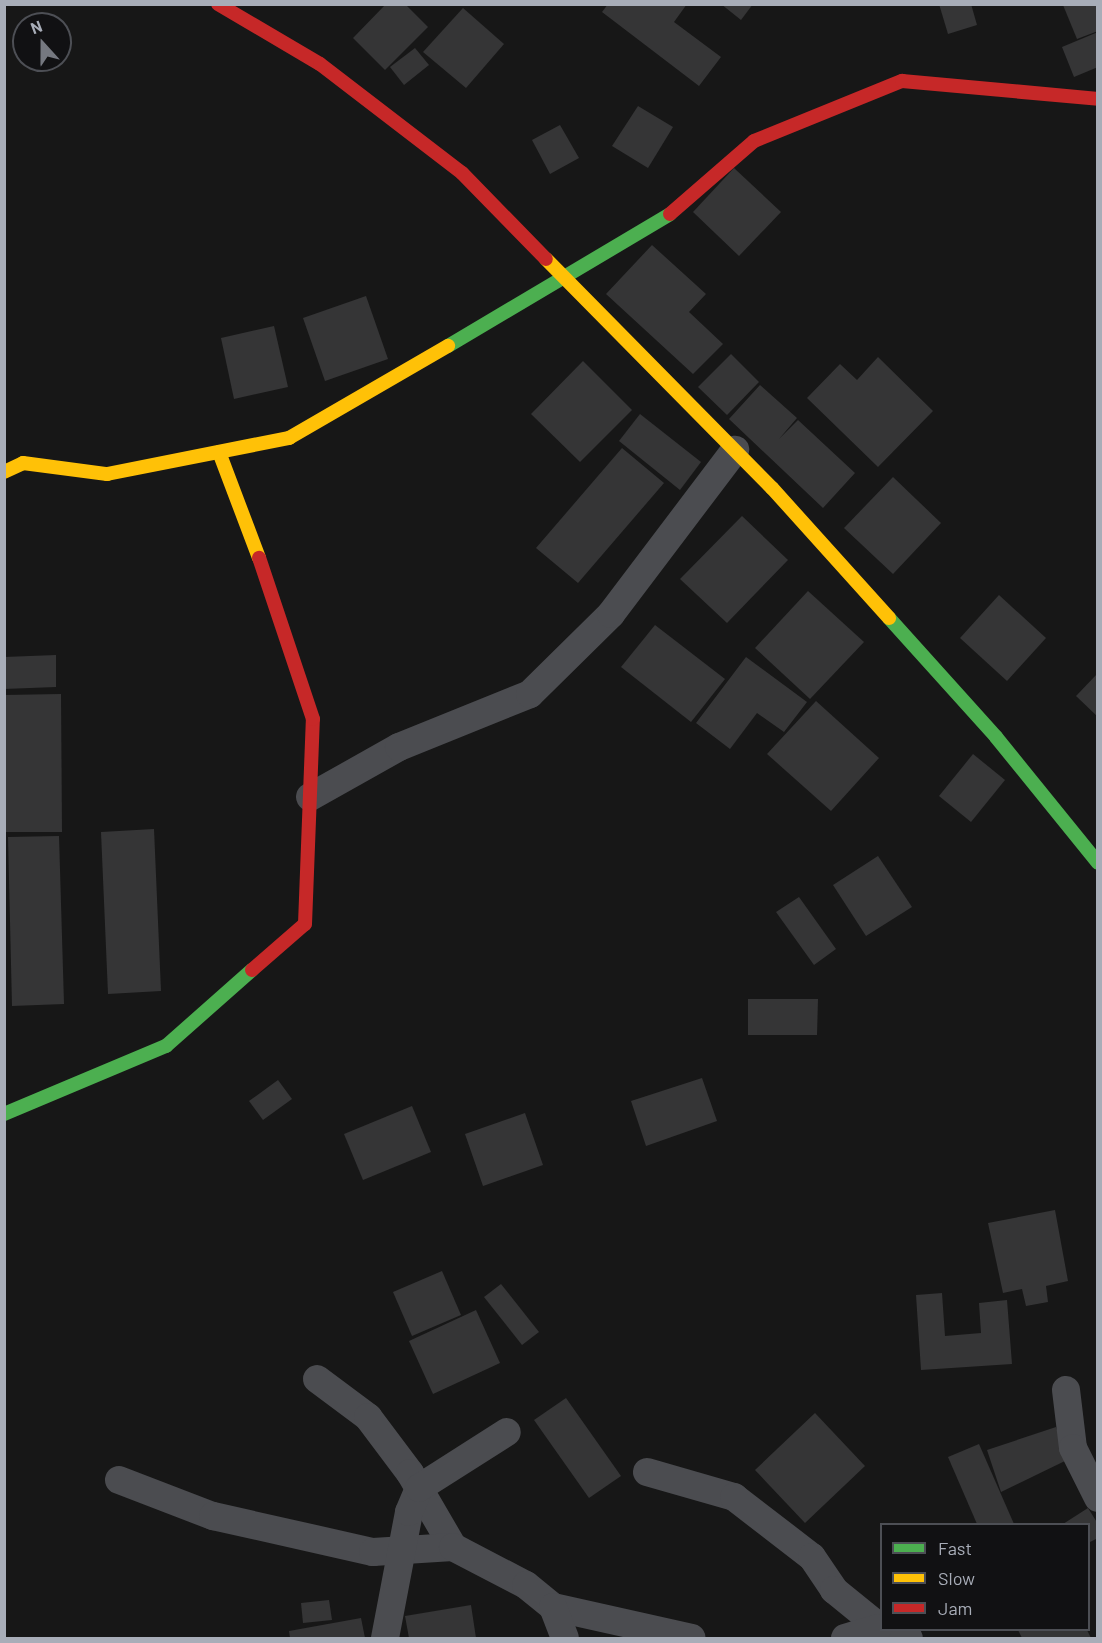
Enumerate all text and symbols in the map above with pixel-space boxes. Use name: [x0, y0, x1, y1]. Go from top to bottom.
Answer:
north arrow: [12, 12, 72, 72]
text: N: [28, 16, 44, 37]
legend: [880, 1523, 1090, 1631]
text: Fast: [938, 1537, 972, 1559]
text: Slow: [938, 1567, 975, 1589]
text: Jam: [938, 1597, 972, 1619]

